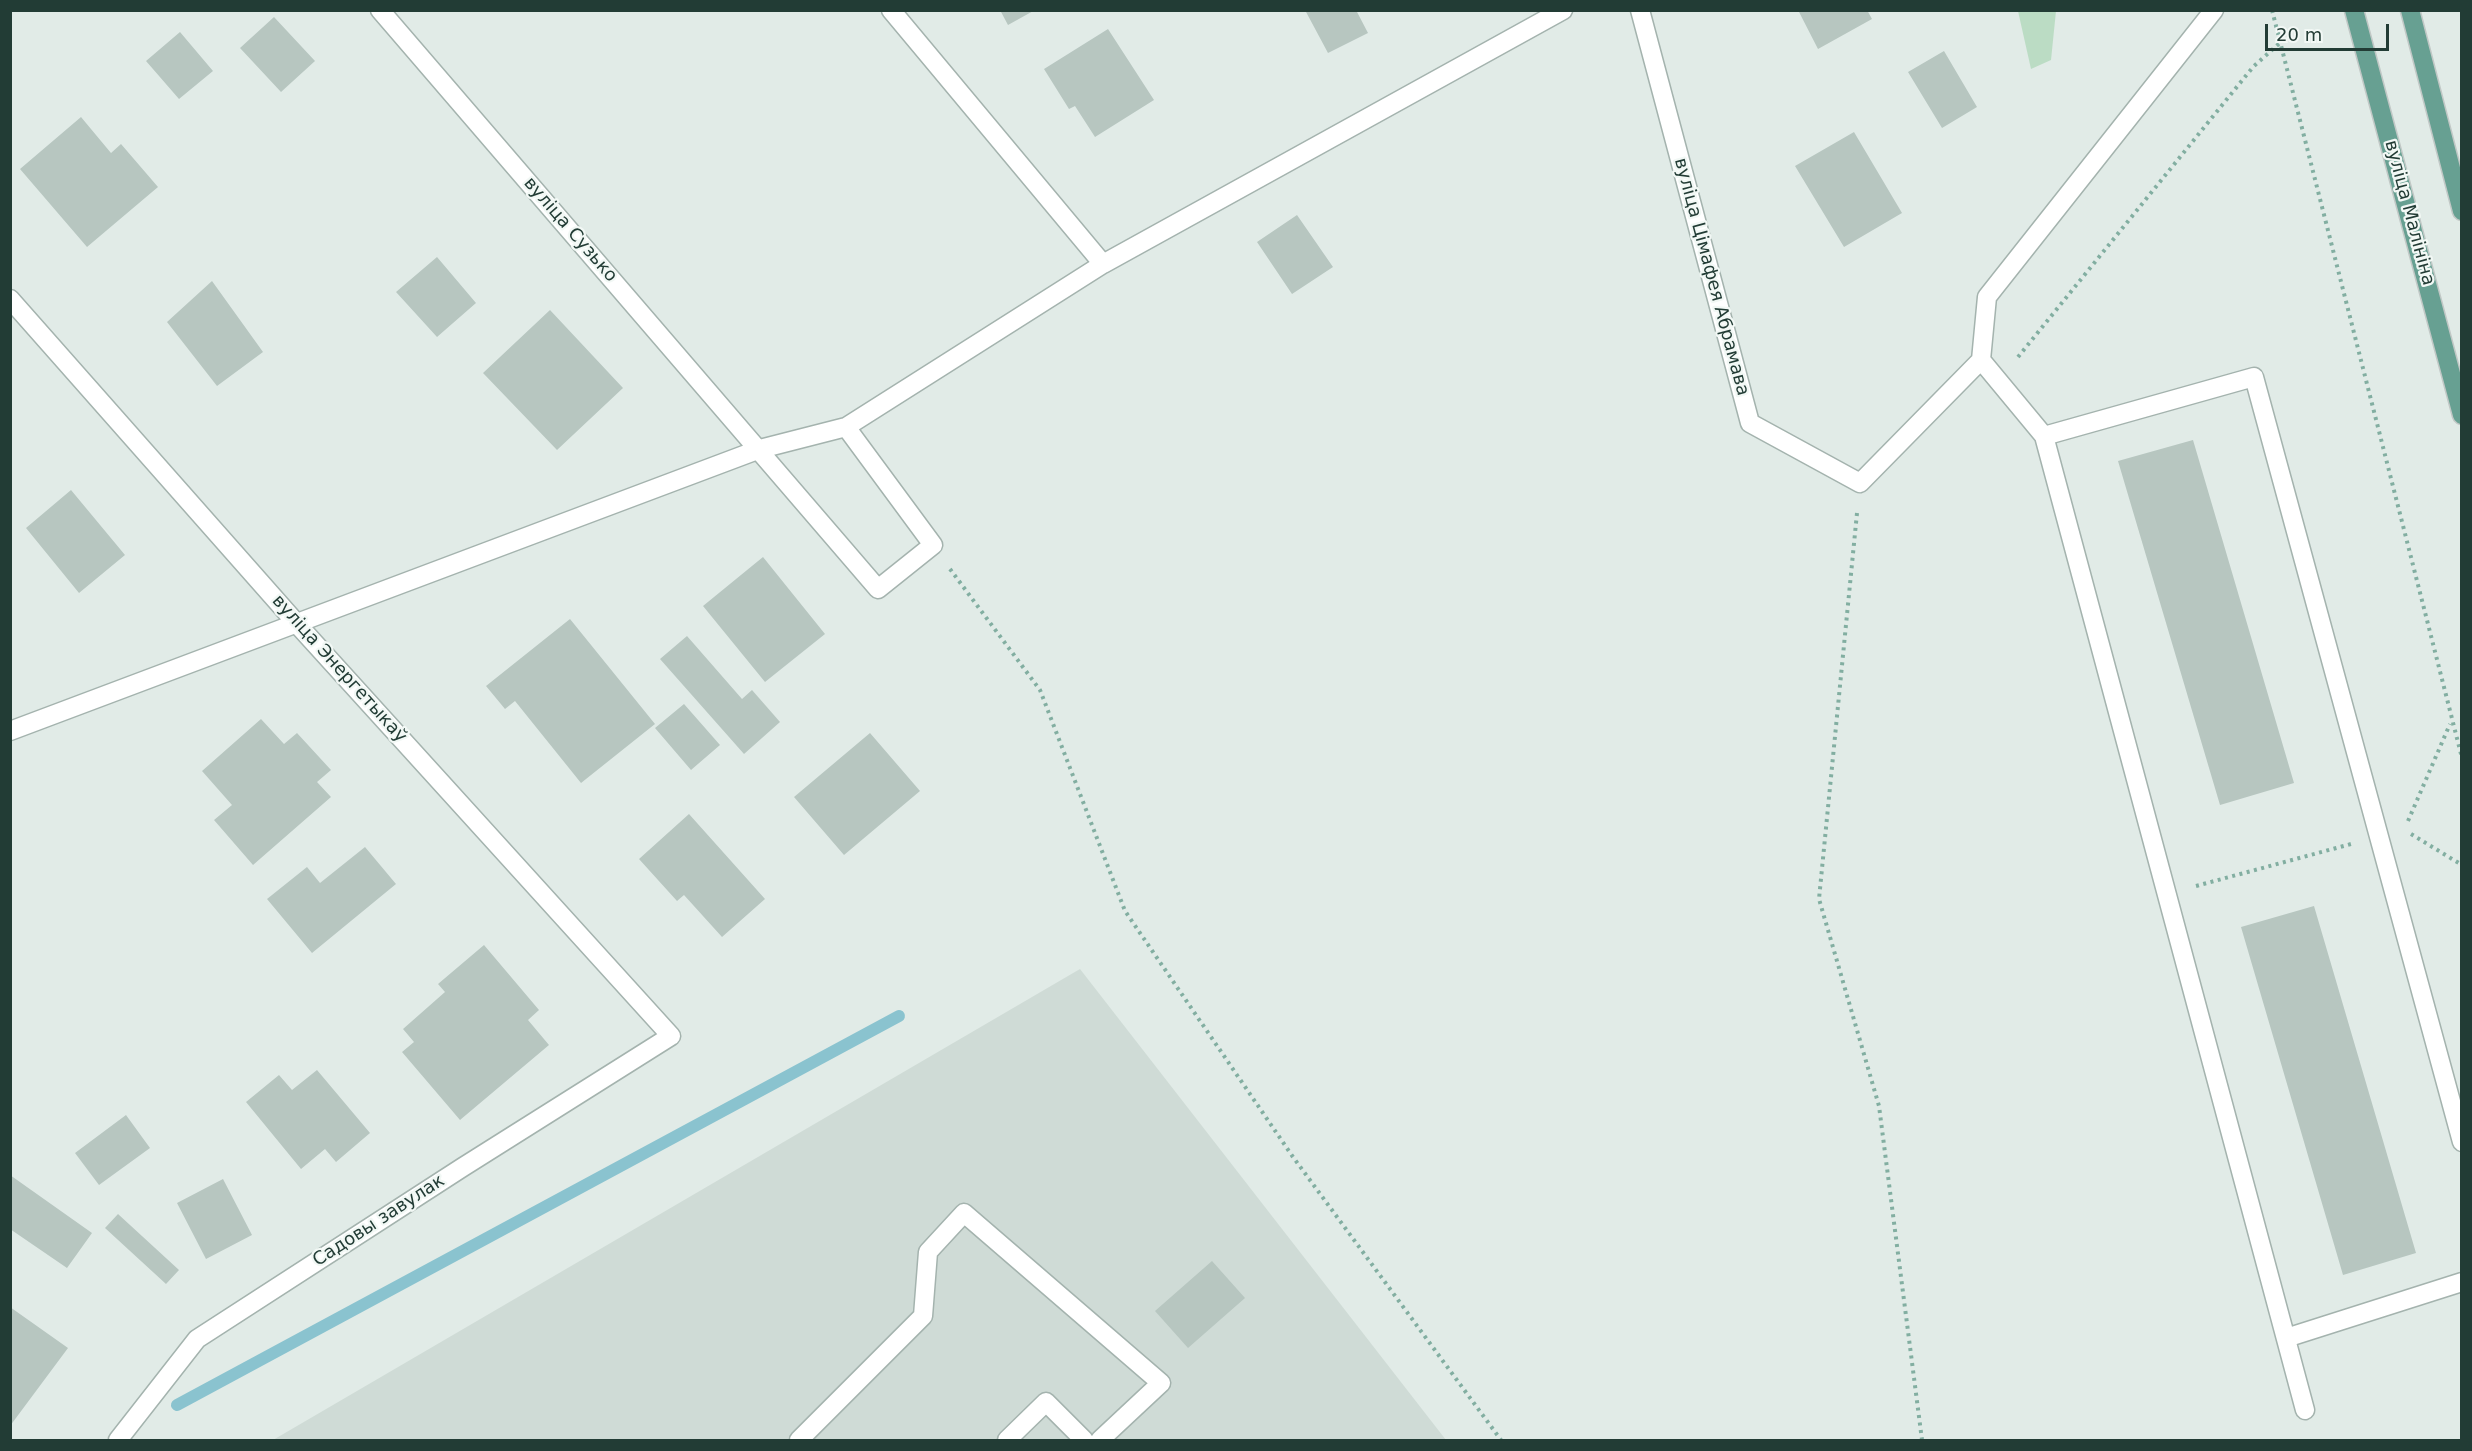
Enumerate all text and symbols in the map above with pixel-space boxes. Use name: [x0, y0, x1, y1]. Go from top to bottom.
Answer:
scale bar: [2268, 12, 2392, 50]
text: 20 m: [2276, 24, 2322, 45]
street label: вуліца Малініна: [2379, 138, 2439, 288]
street label: вуліца Цімафея Абрамава: [1669, 156, 1753, 398]
street label: вуліца Сузько: [519, 173, 621, 287]
street label: вуліца Энергетыкаў: [267, 591, 411, 747]
street label: Садовы завулак: [309, 1170, 449, 1272]

